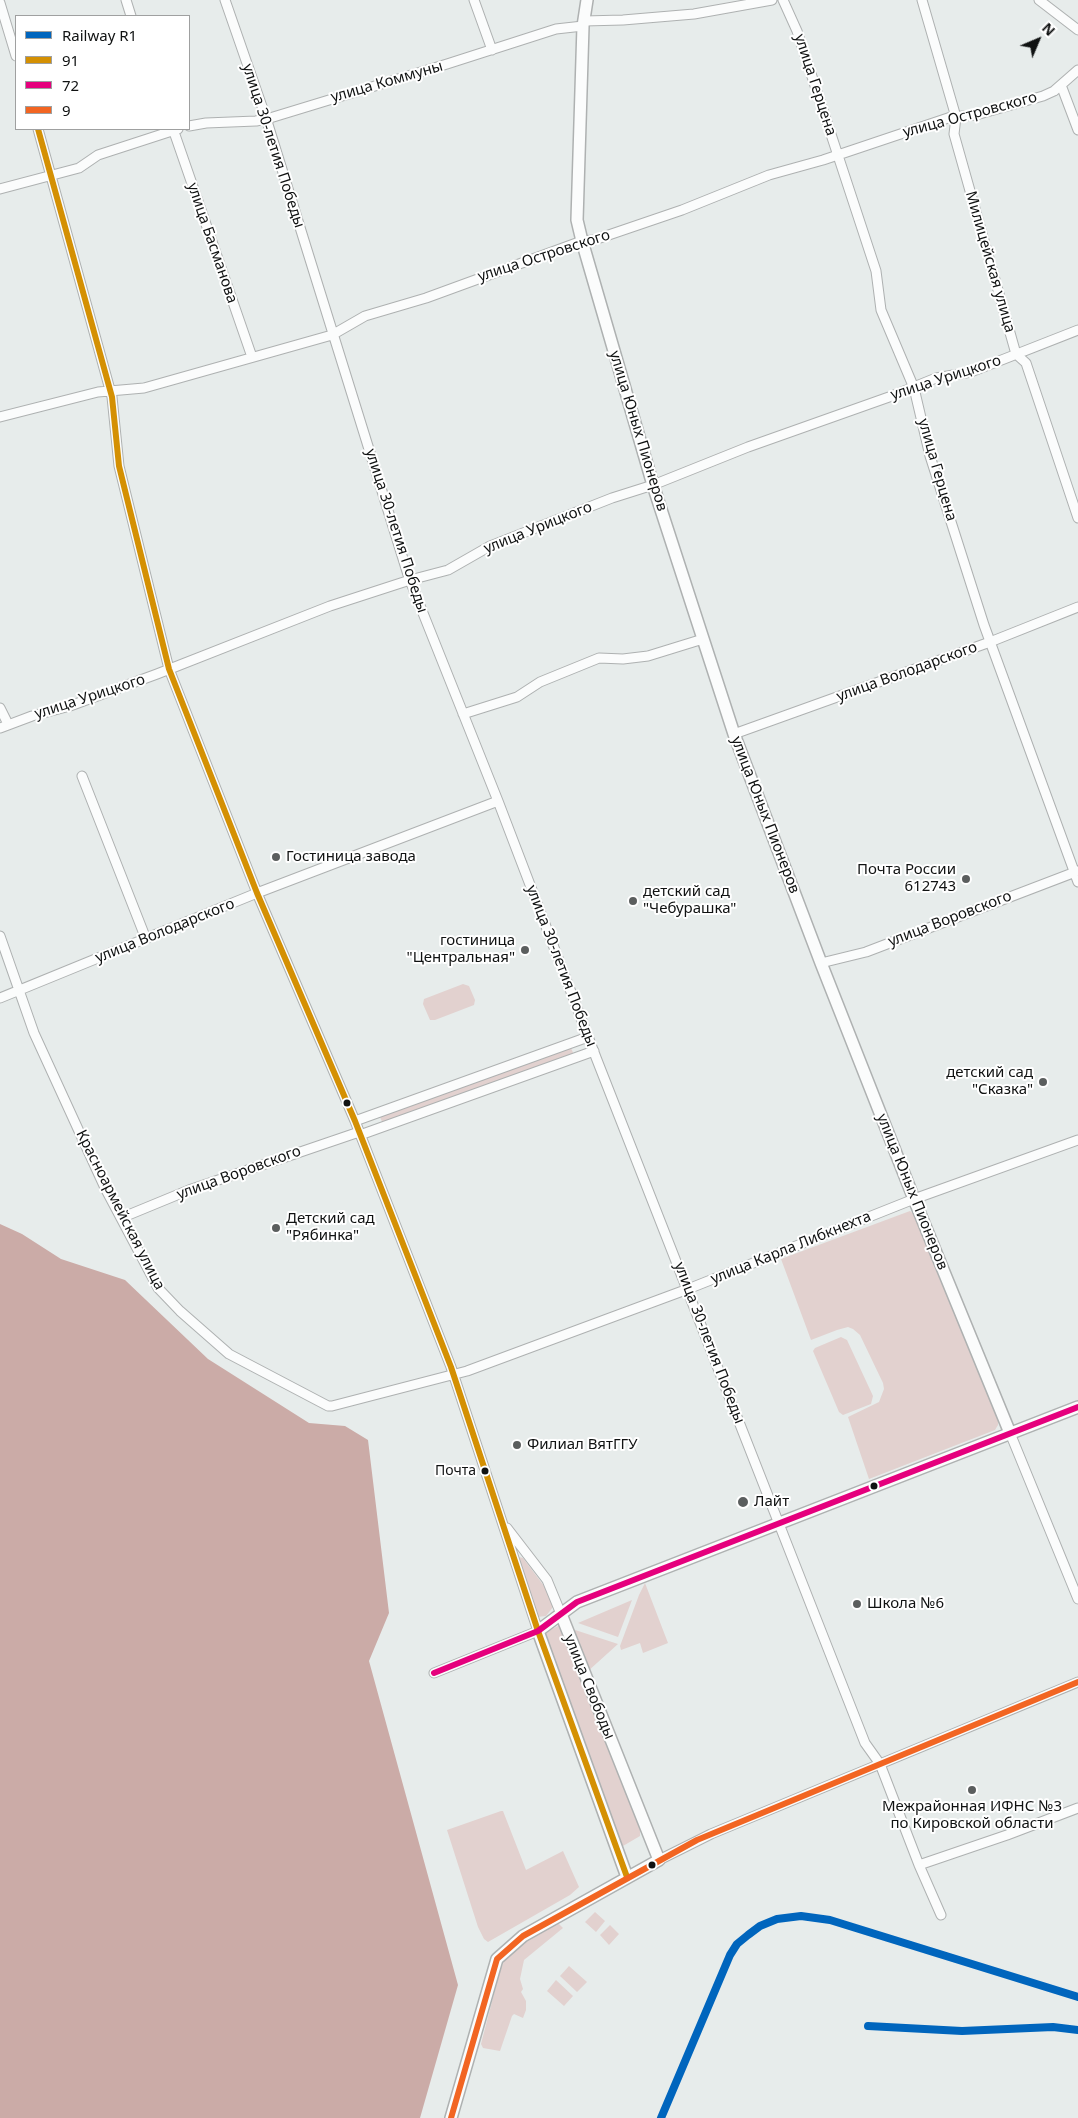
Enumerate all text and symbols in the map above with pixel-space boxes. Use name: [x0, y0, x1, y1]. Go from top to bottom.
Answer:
legend: [15, 15, 190, 130]
north arrow: [1013, 15, 1063, 65]
text: N: [1038, 18, 1060, 40]
text: Railway R1: [62, 25, 137, 45]
street label: улица Герцена: [790, 32, 840, 138]
text: 91: [62, 50, 79, 70]
street label: улица Коммуны: [329, 57, 445, 107]
street label: улица 30-летия Победы: [238, 62, 308, 230]
text: 72: [62, 75, 79, 95]
street label: улица Островского: [901, 88, 1039, 142]
text: 9: [62, 100, 71, 120]
street label: улица Басманова: [183, 180, 241, 306]
street label: Милицейская улица: [961, 189, 1019, 335]
street label: улица Островского: [476, 226, 612, 286]
street label: улица Юных Пионеров: [605, 349, 671, 513]
street label: улица Урицкого: [889, 352, 1003, 404]
street label: улица Герцена: [914, 417, 960, 523]
street label: улица 30-летия Победы: [361, 447, 431, 615]
street label: улица Урицкого: [481, 498, 595, 558]
street label: улица Володарского: [834, 638, 980, 706]
street label: улица Урицкого: [33, 671, 147, 723]
street label: улица Юных Пионеров: [727, 734, 803, 896]
place label: Гостиница завода: [286, 848, 416, 866]
marker: Гостиница завода: [270, 851, 282, 863]
place label: Почта России 612743: [857, 861, 956, 896]
marker: Почта России 612743: [960, 873, 972, 885]
street label: улица 30-летия Победы: [522, 883, 600, 1049]
place label: детский сад "Чебурашка": [643, 883, 736, 918]
street label: улица Воровского: [886, 887, 1014, 951]
street label: улица Володарского: [93, 895, 237, 967]
marker: детский сад "Чебурашка": [627, 895, 639, 907]
place label: гостиница "Центральная": [407, 932, 515, 967]
marker: гостиница "Центральная": [519, 944, 531, 956]
place label: детский сад "Сказка": [946, 1064, 1033, 1099]
marker: детский сад "Сказка": [1037, 1076, 1049, 1088]
unlabelled marker: [342, 1098, 352, 1108]
street label: улица Юных Пионеров: [872, 1111, 952, 1273]
street label: Красноармейская улица: [72, 1127, 168, 1293]
street label: улица Воровского: [174, 1142, 304, 1204]
street label: улица Карла Либкнехта: [708, 1208, 874, 1288]
place label: Детский сад "Рябинка": [286, 1210, 375, 1245]
marker: Детский сад "Рябинка": [270, 1222, 282, 1234]
street label: улица 30-летия Победы: [670, 1260, 748, 1426]
place label: Филиал ВятГГУ: [527, 1436, 637, 1454]
marker: Филиал ВятГГУ: [511, 1439, 523, 1451]
place label: Почта: [435, 1463, 476, 1479]
marker: Почта: [480, 1466, 490, 1476]
unlabelled marker: [869, 1481, 879, 1491]
place label: Лайт: [754, 1493, 789, 1511]
marker: Лайт: [736, 1495, 750, 1509]
place label: Школа №6: [867, 1595, 944, 1613]
marker: Школа №6: [851, 1598, 863, 1610]
street label: улица Свободы: [560, 1632, 618, 1742]
marker: Межрайонная ИФНС №3 по Кировской области: [966, 1784, 978, 1796]
place label: Межрайонная ИФНС №3 по Кировской области: [882, 1798, 1062, 1833]
unlabelled marker: [647, 1860, 657, 1870]

